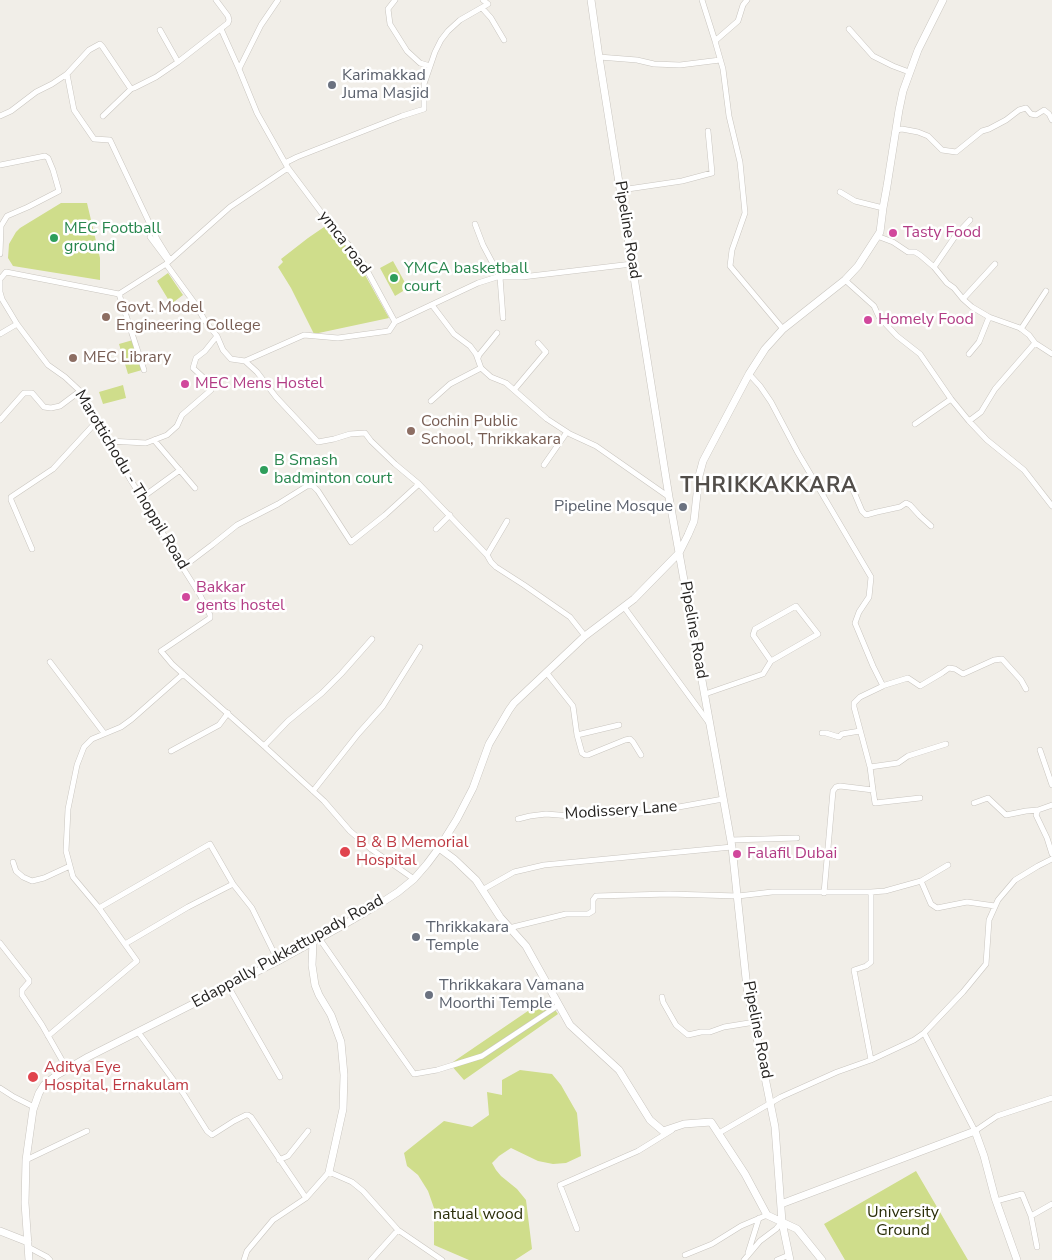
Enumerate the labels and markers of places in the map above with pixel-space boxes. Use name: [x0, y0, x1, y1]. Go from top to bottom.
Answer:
place label: Karimakkad Juma Masjid: [342, 66, 429, 104]
marker: Karimakkad Juma Masjid: [326, 79, 338, 91]
place label: MEC Football ground: [64, 219, 161, 257]
place label: Tasty Food: [903, 223, 981, 243]
marker: Tasty Food: [887, 227, 899, 239]
marker: MEC Football ground: [48, 232, 60, 244]
place label: YMCA basketball court: [404, 259, 528, 297]
marker: YMCA basketball court: [388, 272, 400, 284]
place label: Govt. Model Engineering College: [116, 298, 261, 336]
place label: Homely Food: [878, 310, 974, 330]
marker: Govt. Model Engineering College: [100, 311, 112, 323]
marker: Homely Food: [862, 314, 874, 326]
place label: MEC Library: [83, 348, 171, 368]
marker: MEC Library: [67, 352, 79, 364]
place label: MEC Mens Hostel: [195, 374, 323, 394]
marker: MEC Mens Hostel: [179, 378, 191, 390]
place label: Cochin Public School, Thrikkakara: [421, 412, 561, 450]
marker: Cochin Public School, Thrikkakara: [405, 425, 417, 437]
place label: B Smash badminton court: [274, 451, 392, 489]
marker: B Smash badminton court: [258, 464, 270, 476]
place label: Pipeline Mosque: [554, 497, 673, 517]
marker: Pipeline Mosque: [677, 501, 689, 513]
place label: Bakkar gents hostel: [196, 578, 285, 616]
marker: Bakkar gents hostel: [180, 591, 192, 603]
place label: B & B Memorial Hospital: [356, 833, 468, 871]
place label: Falafil Dubai: [747, 844, 837, 864]
marker: B & B Memorial Hospital: [338, 845, 352, 859]
marker: Falafil Dubai: [731, 848, 743, 860]
place label: Thrikkakara Temple: [426, 918, 509, 956]
marker: Thrikkakara Temple: [410, 931, 422, 943]
place label: Thrikkakara Vamana Moorthi Temple: [439, 976, 585, 1014]
marker: Thrikkakara Vamana Moorthi Temple: [423, 989, 435, 1001]
place label: Aditya Eye Hospital, Ernakulam: [44, 1058, 189, 1096]
marker: Aditya Eye Hospital, Ernakulam: [26, 1070, 40, 1084]

